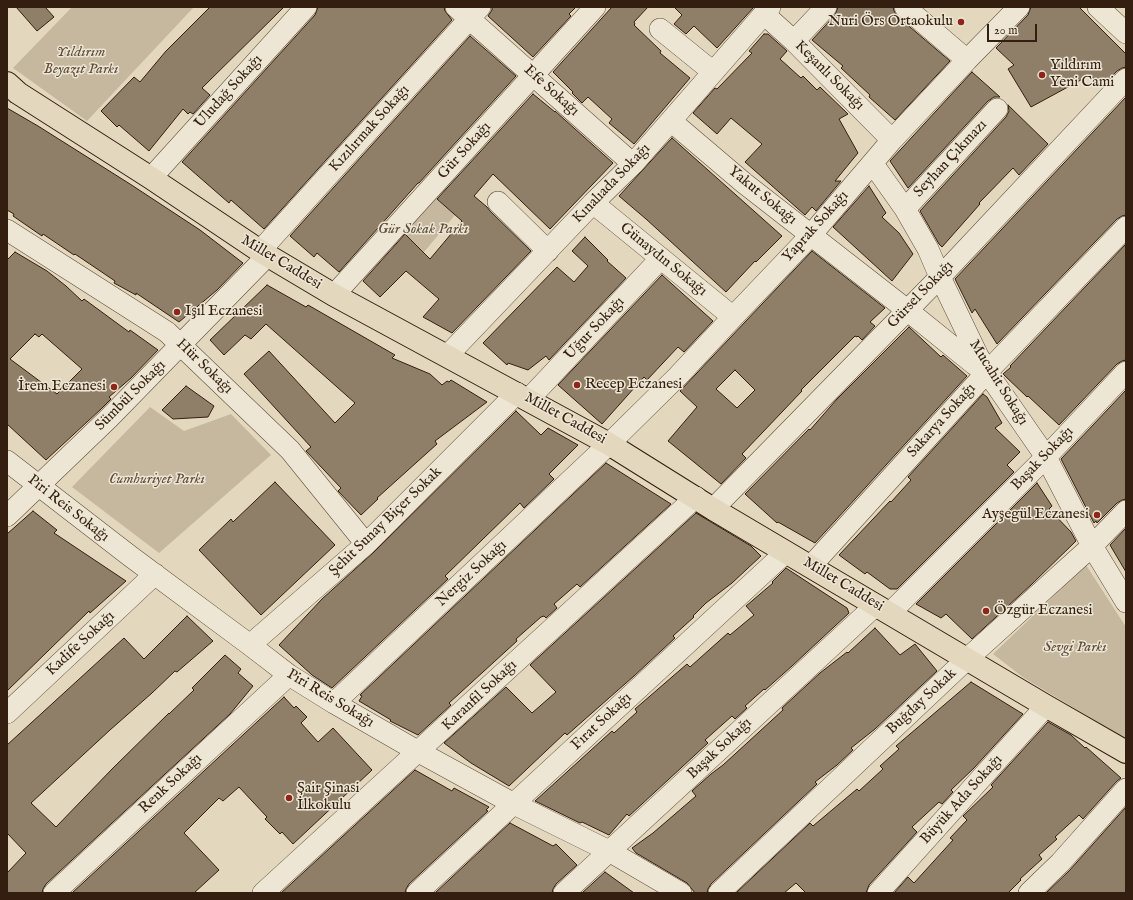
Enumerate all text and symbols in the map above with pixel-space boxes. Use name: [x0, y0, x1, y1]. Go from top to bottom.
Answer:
place label: Nuri Örs Ortaokulu: [828, 13, 953, 31]
scale bar: [989, 16, 1039, 42]
marker: Nuri Örs Ortaokulu: [956, 17, 966, 27]
text: 20 m: [994, 23, 1017, 38]
street label: Keşanlı Sokağı: [790, 37, 868, 115]
park label: Yıldırım Beyazıt Parkı: [44, 44, 118, 79]
street label: Uludağ Sokağı: [191, 51, 267, 133]
place label: Yıldırım Yeni Cami: [1050, 57, 1114, 92]
street label: Efe Sokağı: [520, 61, 582, 121]
marker: Yıldırım Yeni Cami: [1037, 70, 1047, 80]
street label: Kızılırmak Sokağı: [326, 82, 414, 176]
street label: Seyhan Çıkmazı: [911, 117, 991, 201]
street label: Gür Sokağı: [435, 119, 495, 183]
street label: Kınalıada Sokağı: [569, 140, 655, 228]
street label: Yakut Sokağı: [724, 163, 800, 229]
street label: Yaprak Sokağı: [779, 188, 853, 266]
street label: Günaydın Sokağı: [616, 219, 710, 301]
park label: Gür Sokak Parkı: [378, 221, 468, 239]
street label: Millet Caddesi: [237, 232, 325, 294]
street label: Gürsel Sokağı: [884, 257, 958, 333]
street label: Uğur Sokağı: [561, 294, 629, 364]
place label: Işıl Eczanesi: [185, 303, 263, 321]
marker: Işıl Eczanesi: [172, 307, 182, 317]
street label: Hür Sokağı: [172, 336, 236, 398]
street label: Mucahit Sokağı: [965, 337, 1031, 429]
street label: Sümbül Sokağı: [92, 357, 170, 435]
place label: Recep Eczanesi: [585, 376, 682, 394]
place label: İrem Eczanesi: [18, 378, 106, 396]
marker: Recep Eczanesi: [572, 380, 582, 390]
street label: Sakarya Sokağı: [904, 380, 980, 462]
marker: İrem Eczanesi: [109, 382, 119, 392]
street label: Millet Caddesi: [521, 389, 609, 449]
street label: Başak Sokağı: [1008, 423, 1078, 495]
street label: Şehit Sunay Biçer Sokak: [326, 464, 446, 580]
park label: Cumhuriyet Parkı: [109, 471, 205, 489]
street label: Piri Reis Sokağı: [24, 472, 112, 546]
place label: Ayşegül Eczanesi: [982, 506, 1089, 524]
marker: Ayşegül Eczanesi: [1092, 510, 1102, 520]
street label: Nergiz Sokağı: [433, 537, 511, 611]
street label: Millet Caddesi: [799, 554, 887, 616]
place label: Özgür Eczanesi: [994, 602, 1092, 620]
marker: Özgür Eczanesi: [981, 606, 991, 616]
street label: Kadife Sokağı: [43, 608, 119, 680]
park label: Sevgi Parkı: [1043, 639, 1107, 657]
street label: Karanfil Sokağı: [439, 657, 521, 735]
street label: Buğday Sokak: [883, 665, 961, 739]
street label: Piri Reis Sokağı: [283, 666, 377, 732]
street label: Fırat Sokağı: [568, 689, 636, 755]
street label: Başak Sokağı: [684, 715, 756, 783]
street label: Renk Sokağı: [136, 750, 206, 818]
street label: Büyük Ada Sokağı: [917, 751, 1007, 849]
place label: Şair Şinasi İlkokulu: [297, 780, 359, 815]
marker: Şair Şinasi İlkokulu: [284, 793, 294, 803]

